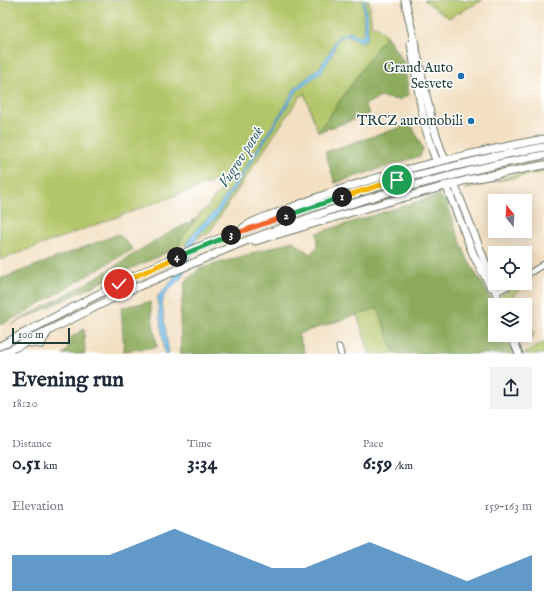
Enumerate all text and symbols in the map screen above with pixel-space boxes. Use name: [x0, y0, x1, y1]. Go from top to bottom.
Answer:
place label: Grand Auto Sesvete: [384, 59, 454, 93]
marker: Grand Auto Sesvete: [456, 71, 466, 81]
place label: TRCZ automobili: [357, 112, 463, 130]
marker: TRCZ automobili: [466, 116, 476, 126]
water label: Vugrov potok: [214, 123, 269, 192]
pin: [380, 163, 414, 197]
icon: arrive: [386, 169, 408, 191]
pin: 1: [332, 187, 352, 207]
text: 1: [340, 190, 344, 204]
north arrow: [488, 194, 532, 238]
map controls: [488, 194, 532, 342]
pin: 2: [276, 206, 296, 226]
text: 2: [283, 209, 289, 223]
pin: 3: [221, 225, 241, 245]
text: 3: [229, 228, 233, 242]
button: locate: [488, 246, 532, 290]
pin: 4: [167, 247, 187, 267]
text: 4: [174, 250, 180, 264]
pin: [102, 267, 136, 301]
icon: check: [108, 273, 130, 295]
button: layers: [488, 298, 532, 342]
scale bar: [12, 326, 70, 345]
text: 100 m: [18, 328, 44, 342]
text: Evening run: [12, 366, 124, 394]
button: share: [490, 367, 532, 409]
text: 18:20: [12, 395, 38, 412]
text: Distance: [12, 437, 52, 451]
text: Time: [187, 437, 212, 451]
text: Pace: [363, 437, 383, 451]
text: 0.51: [12, 451, 41, 476]
text: 3:34: [187, 451, 217, 476]
text: 6:59: [363, 451, 392, 476]
text: km: [41, 459, 58, 473]
text: /km: [392, 459, 413, 473]
text: Elevation: [12, 498, 64, 515]
text: 159–163 m: [484, 498, 532, 515]

